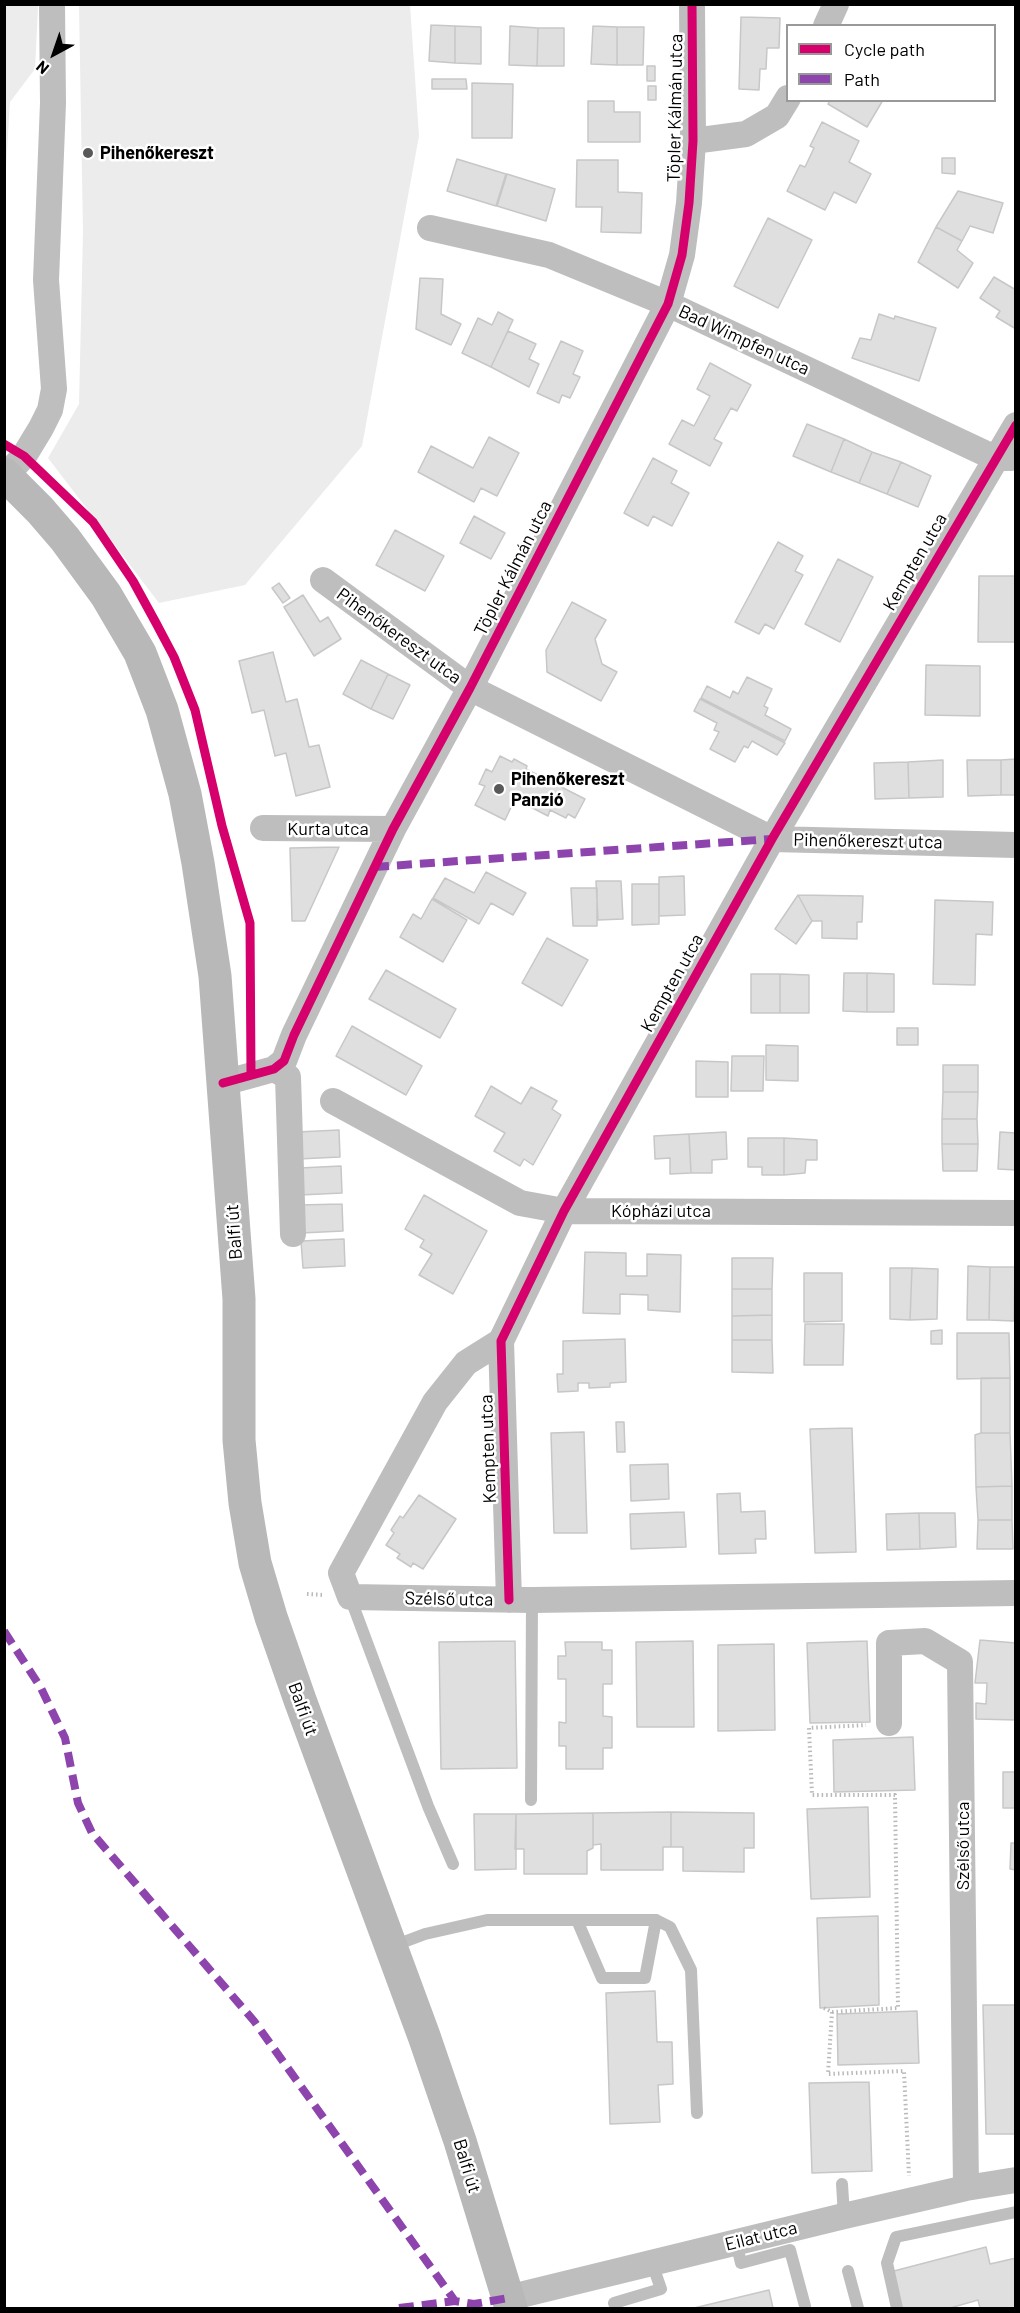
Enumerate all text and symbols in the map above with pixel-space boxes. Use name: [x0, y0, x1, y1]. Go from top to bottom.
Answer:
north arrow: [24, 24, 84, 84]
legend: [786, 24, 996, 102]
street label: Töpler Kálmán utca: [663, 34, 687, 182]
text: Cycle path: [844, 38, 925, 60]
text: N: [32, 57, 52, 79]
text: Path: [844, 68, 880, 90]
place label: Pihenőkereszt: [100, 142, 214, 164]
marker: Pihenőkereszt: [81, 146, 95, 160]
street label: Bad Wimpfen utca: [675, 300, 813, 380]
street label: Töpler Kálmán utca: [470, 497, 556, 639]
street label: Kempten utca: [878, 509, 952, 615]
street label: Pihenőkereszt utca: [332, 583, 466, 689]
place label: Pihenőkereszt Panzió: [511, 768, 625, 810]
marker: Pihenőkereszt Panzió: [492, 782, 506, 796]
street label: Kurta utca: [287, 818, 369, 840]
street label: Pihenőkereszt utca: [793, 829, 943, 853]
street label: Kempten utca: [636, 930, 708, 1036]
street label: Kópházi utca: [611, 1200, 711, 1222]
street label: Balfi út: [221, 1204, 247, 1260]
street label: Kempten utca: [475, 1394, 501, 1504]
street label: Szélső utca: [404, 1587, 494, 1611]
street label: Balfi út: [283, 1679, 323, 1739]
street label: Szélső utca: [952, 1802, 974, 1890]
street label: Balfi út: [449, 2136, 485, 2196]
street label: Eilat utca: [723, 2217, 799, 2255]

